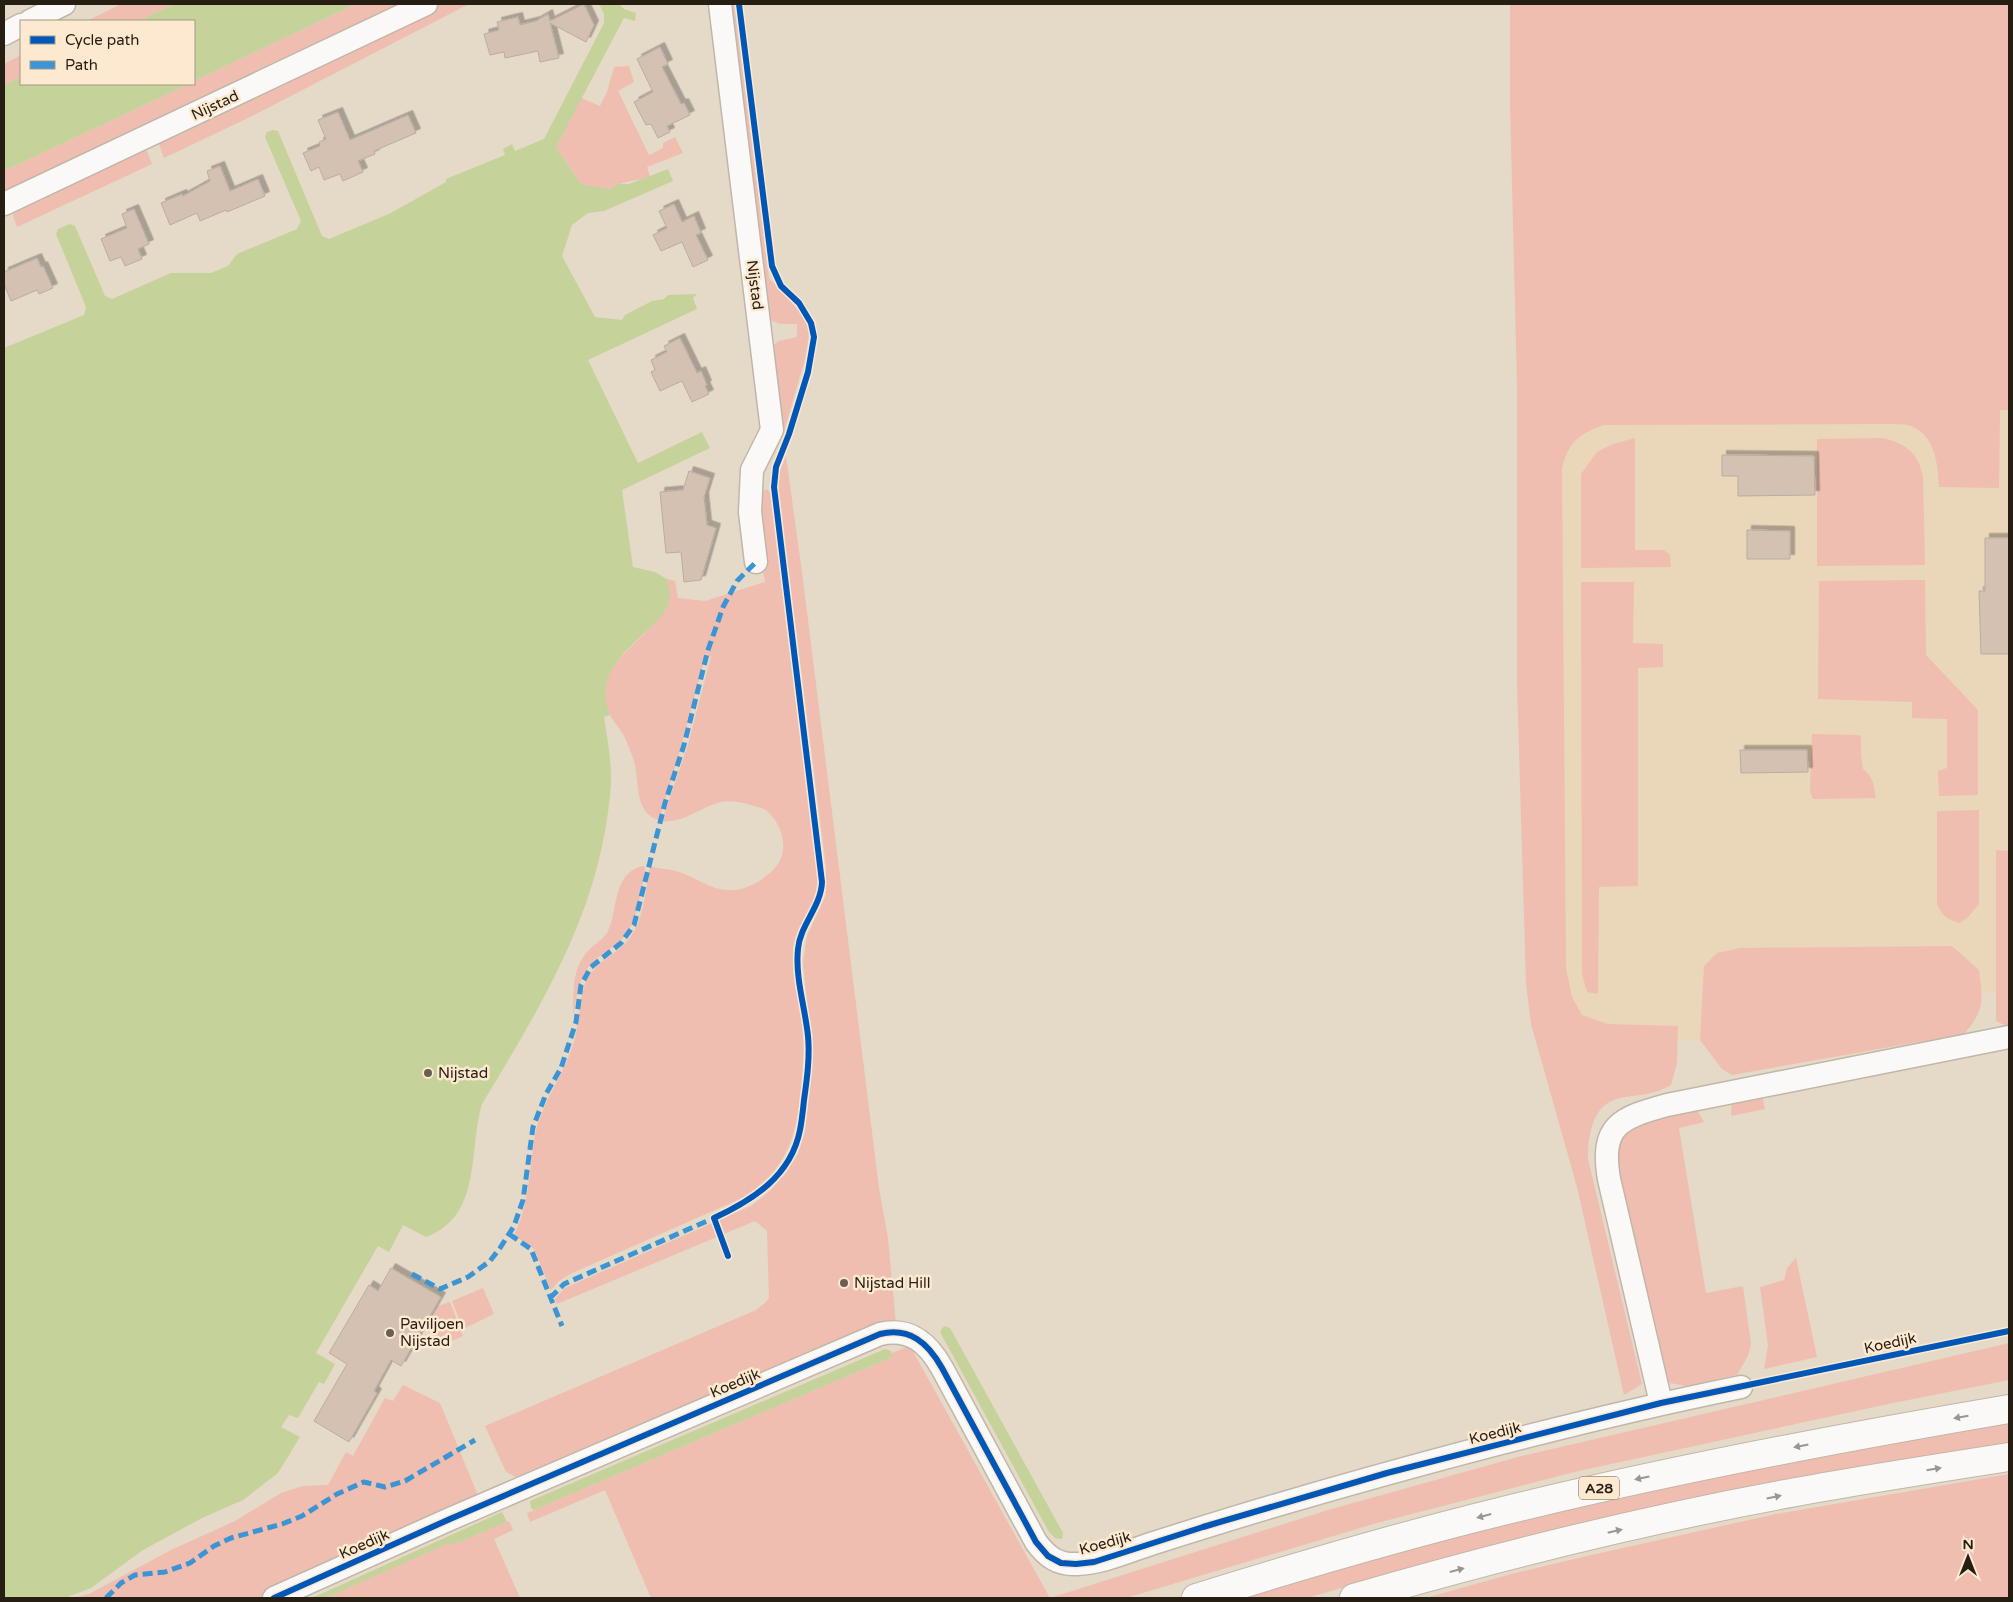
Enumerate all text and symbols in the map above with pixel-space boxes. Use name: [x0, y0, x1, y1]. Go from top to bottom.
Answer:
legend: [20, 20, 195, 85]
text: Cycle path: [65, 31, 139, 49]
text: Path: [65, 56, 98, 74]
street label: Nijstad: [188, 86, 242, 124]
street label: Nijstad: [743, 259, 767, 311]
place label: Nijstad: [438, 1064, 488, 1082]
marker: Nijstad: [422, 1067, 434, 1079]
place label: Nijstad Hill: [854, 1274, 931, 1292]
marker: Nijstad Hill: [838, 1277, 850, 1289]
place label: Paviljoen Nijstad: [400, 1315, 464, 1350]
marker: Paviljoen Nijstad: [384, 1327, 396, 1339]
street label: Koedijk: [1862, 1329, 1918, 1357]
street label: Koedijk: [707, 1364, 763, 1402]
one-way arrow: [1953, 1413, 1969, 1421]
street label: Koedijk: [1467, 1418, 1523, 1448]
one-way arrow: [1793, 1442, 1809, 1450]
one-way arrow: [1926, 1465, 1942, 1473]
one-way arrow: [1635, 1474, 1650, 1482]
road number: A28: [1579, 1476, 1619, 1500]
one-way arrow: [1766, 1493, 1781, 1501]
one-way arrow: [1476, 1512, 1491, 1520]
street label: Koedijk: [336, 1525, 392, 1563]
street label: Koedijk: [1077, 1527, 1133, 1559]
one-way arrow: [1607, 1527, 1622, 1535]
north arrow: [1943, 1532, 1993, 1582]
text: N: [1962, 1536, 1974, 1553]
one-way arrow: [1450, 1566, 1465, 1574]

